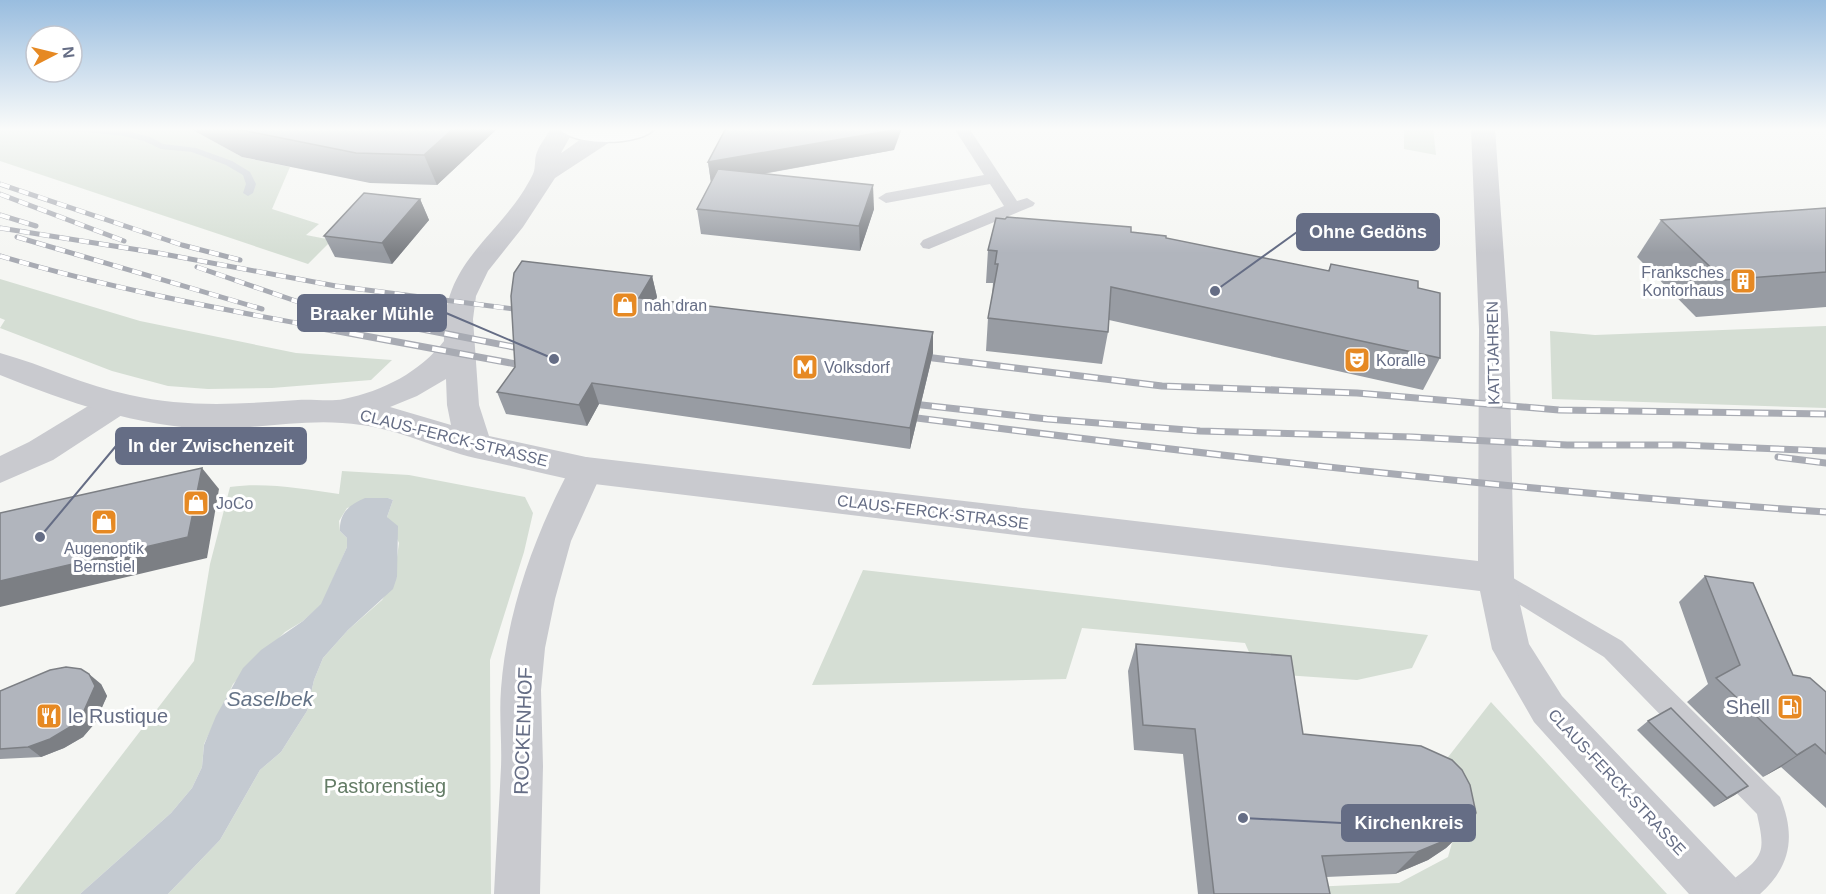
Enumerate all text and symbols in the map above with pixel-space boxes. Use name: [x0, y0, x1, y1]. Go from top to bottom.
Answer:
north arrow: [24, 24, 84, 84]
text: N: [59, 45, 78, 59]
callout: Ohne Gedöns: [1297, 214, 1439, 250]
text: Ohne Gedöns: [1309, 222, 1427, 242]
place label: Franksches Kontorhaus: [1641, 264, 1724, 299]
building icon: Franksches Kontorhaus: [1728, 266, 1758, 296]
shop icon: nah dran: [610, 290, 640, 320]
callout: Braaker Mühle: [298, 295, 446, 331]
place label: nah dran: [644, 297, 707, 314]
street label: KATTJAHREN: [1484, 301, 1502, 405]
text: Braaker Mühle: [310, 304, 434, 324]
theatre icon: Koralle: [1342, 345, 1372, 375]
metro station icon: Volksdorf: [790, 352, 820, 382]
place label: Koralle: [1376, 352, 1426, 369]
place label: Volksdorf: [824, 359, 890, 376]
street label: CLAUS-FERCK-STRASSE: [358, 406, 550, 470]
callout: In der Zwischenzeit: [116, 428, 306, 464]
text: In der Zwischenzeit: [128, 436, 294, 456]
shop icon: JoCo: [181, 488, 211, 518]
street label: CLAUS-FERCK-STRASSE: [836, 492, 1030, 532]
place label: JoCo: [216, 495, 253, 512]
shop icon: Augenoptik Bernstiel: [89, 507, 119, 537]
place label: Augenoptik Bernstiel: [64, 540, 145, 575]
street label: ROCKENHOF: [510, 667, 536, 795]
water label: Saselbek: [227, 687, 315, 710]
fuel station icon: Shell: [1775, 692, 1805, 722]
place label: Shell: [1726, 696, 1770, 718]
restaurant icon: le Rustique: [34, 701, 64, 731]
place label: le Rustique: [68, 705, 168, 727]
street label: CLAUS-FERCK-STRASSE: [1545, 706, 1689, 858]
park label: Pastorenstieg: [324, 775, 446, 797]
callout: Kirchenkreis: [1342, 805, 1475, 841]
text: Kirchenkreis: [1354, 813, 1464, 833]

